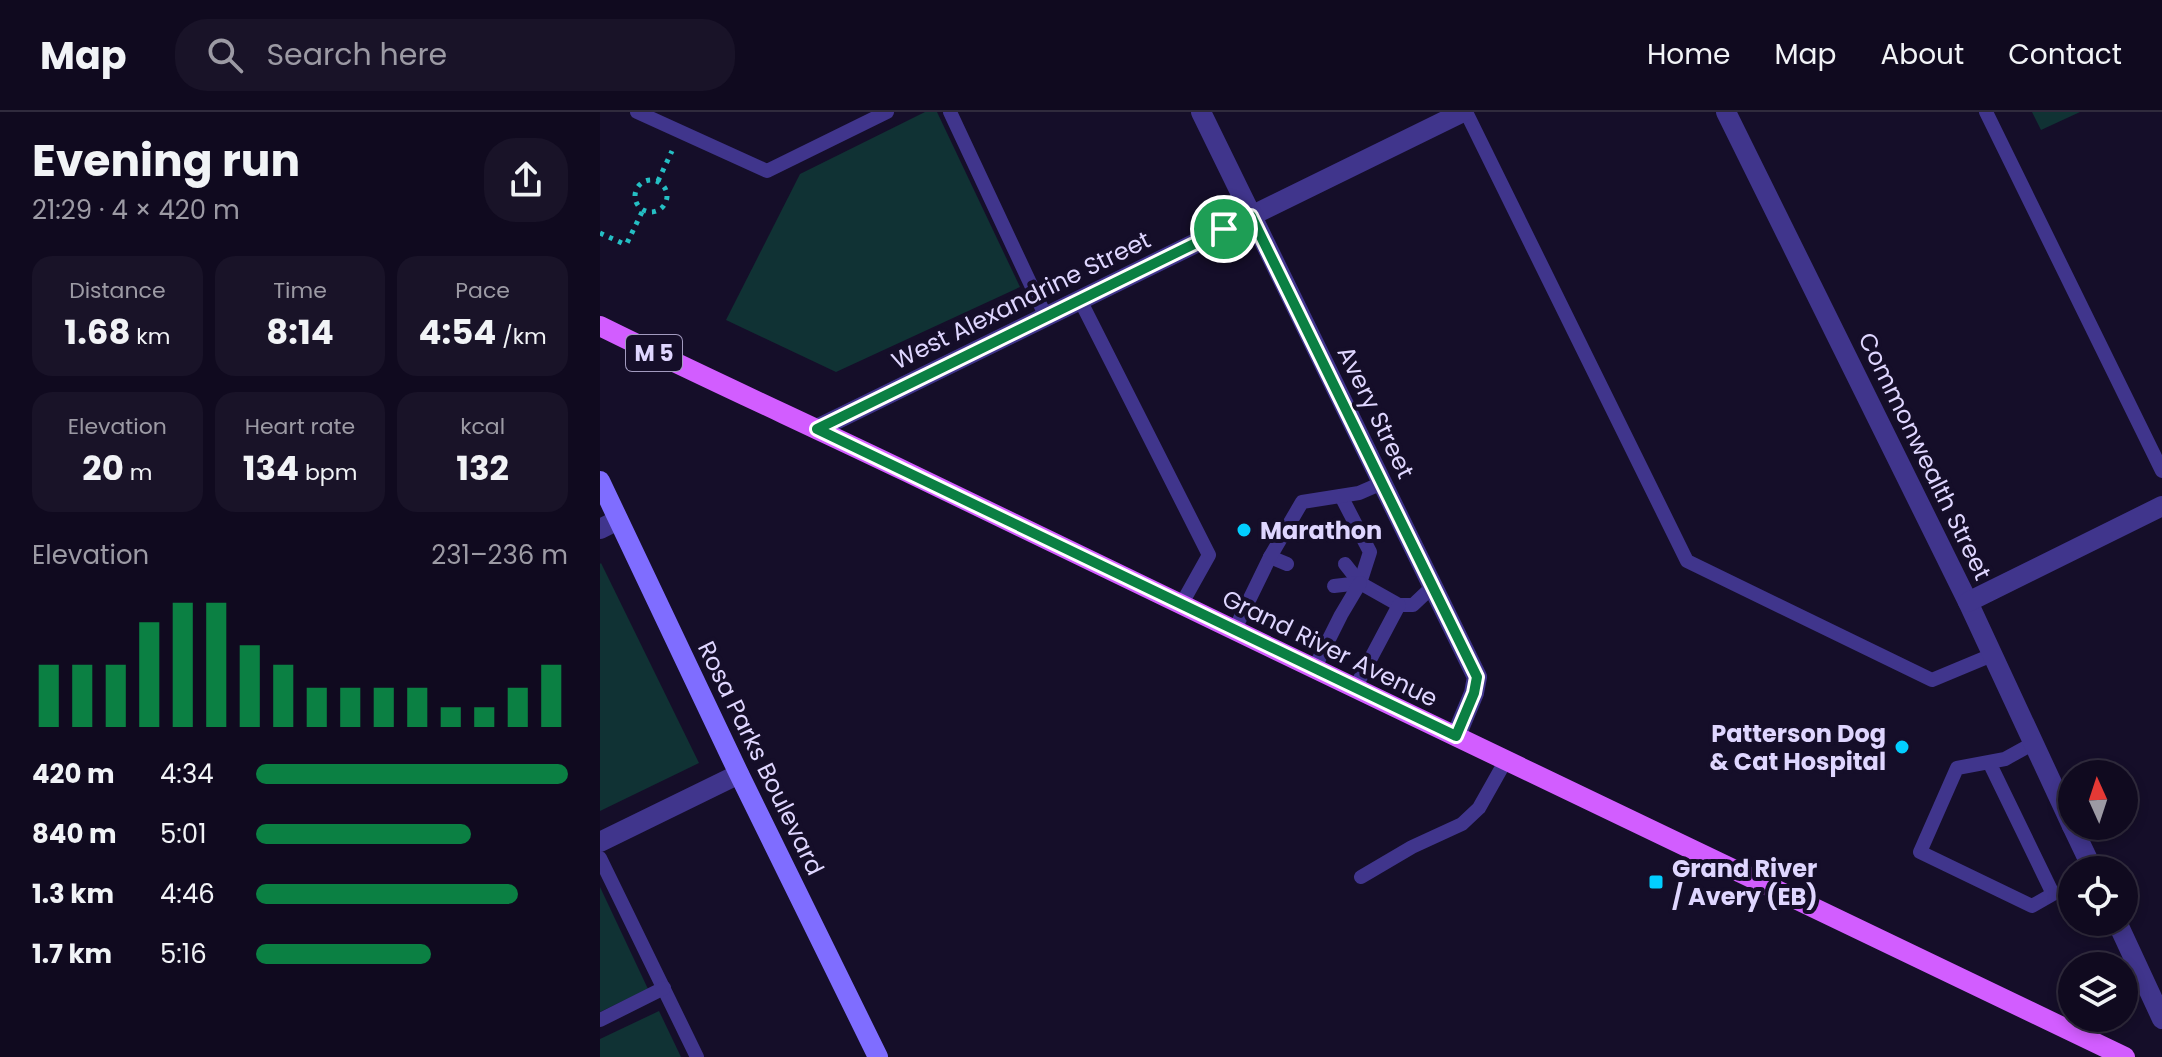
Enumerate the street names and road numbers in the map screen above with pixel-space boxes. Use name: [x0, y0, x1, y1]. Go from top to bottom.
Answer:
street label: West Alexandrine Street: [886, 223, 1156, 377]
street label: Commonwealth Street: [1851, 327, 1999, 585]
road number: M 5: [626, 335, 682, 371]
street label: Avery Street: [1330, 340, 1422, 484]
street label: Grand River Avenue: [1217, 581, 1443, 715]
street label: Rosa Parks Boulevard: [690, 635, 832, 881]

